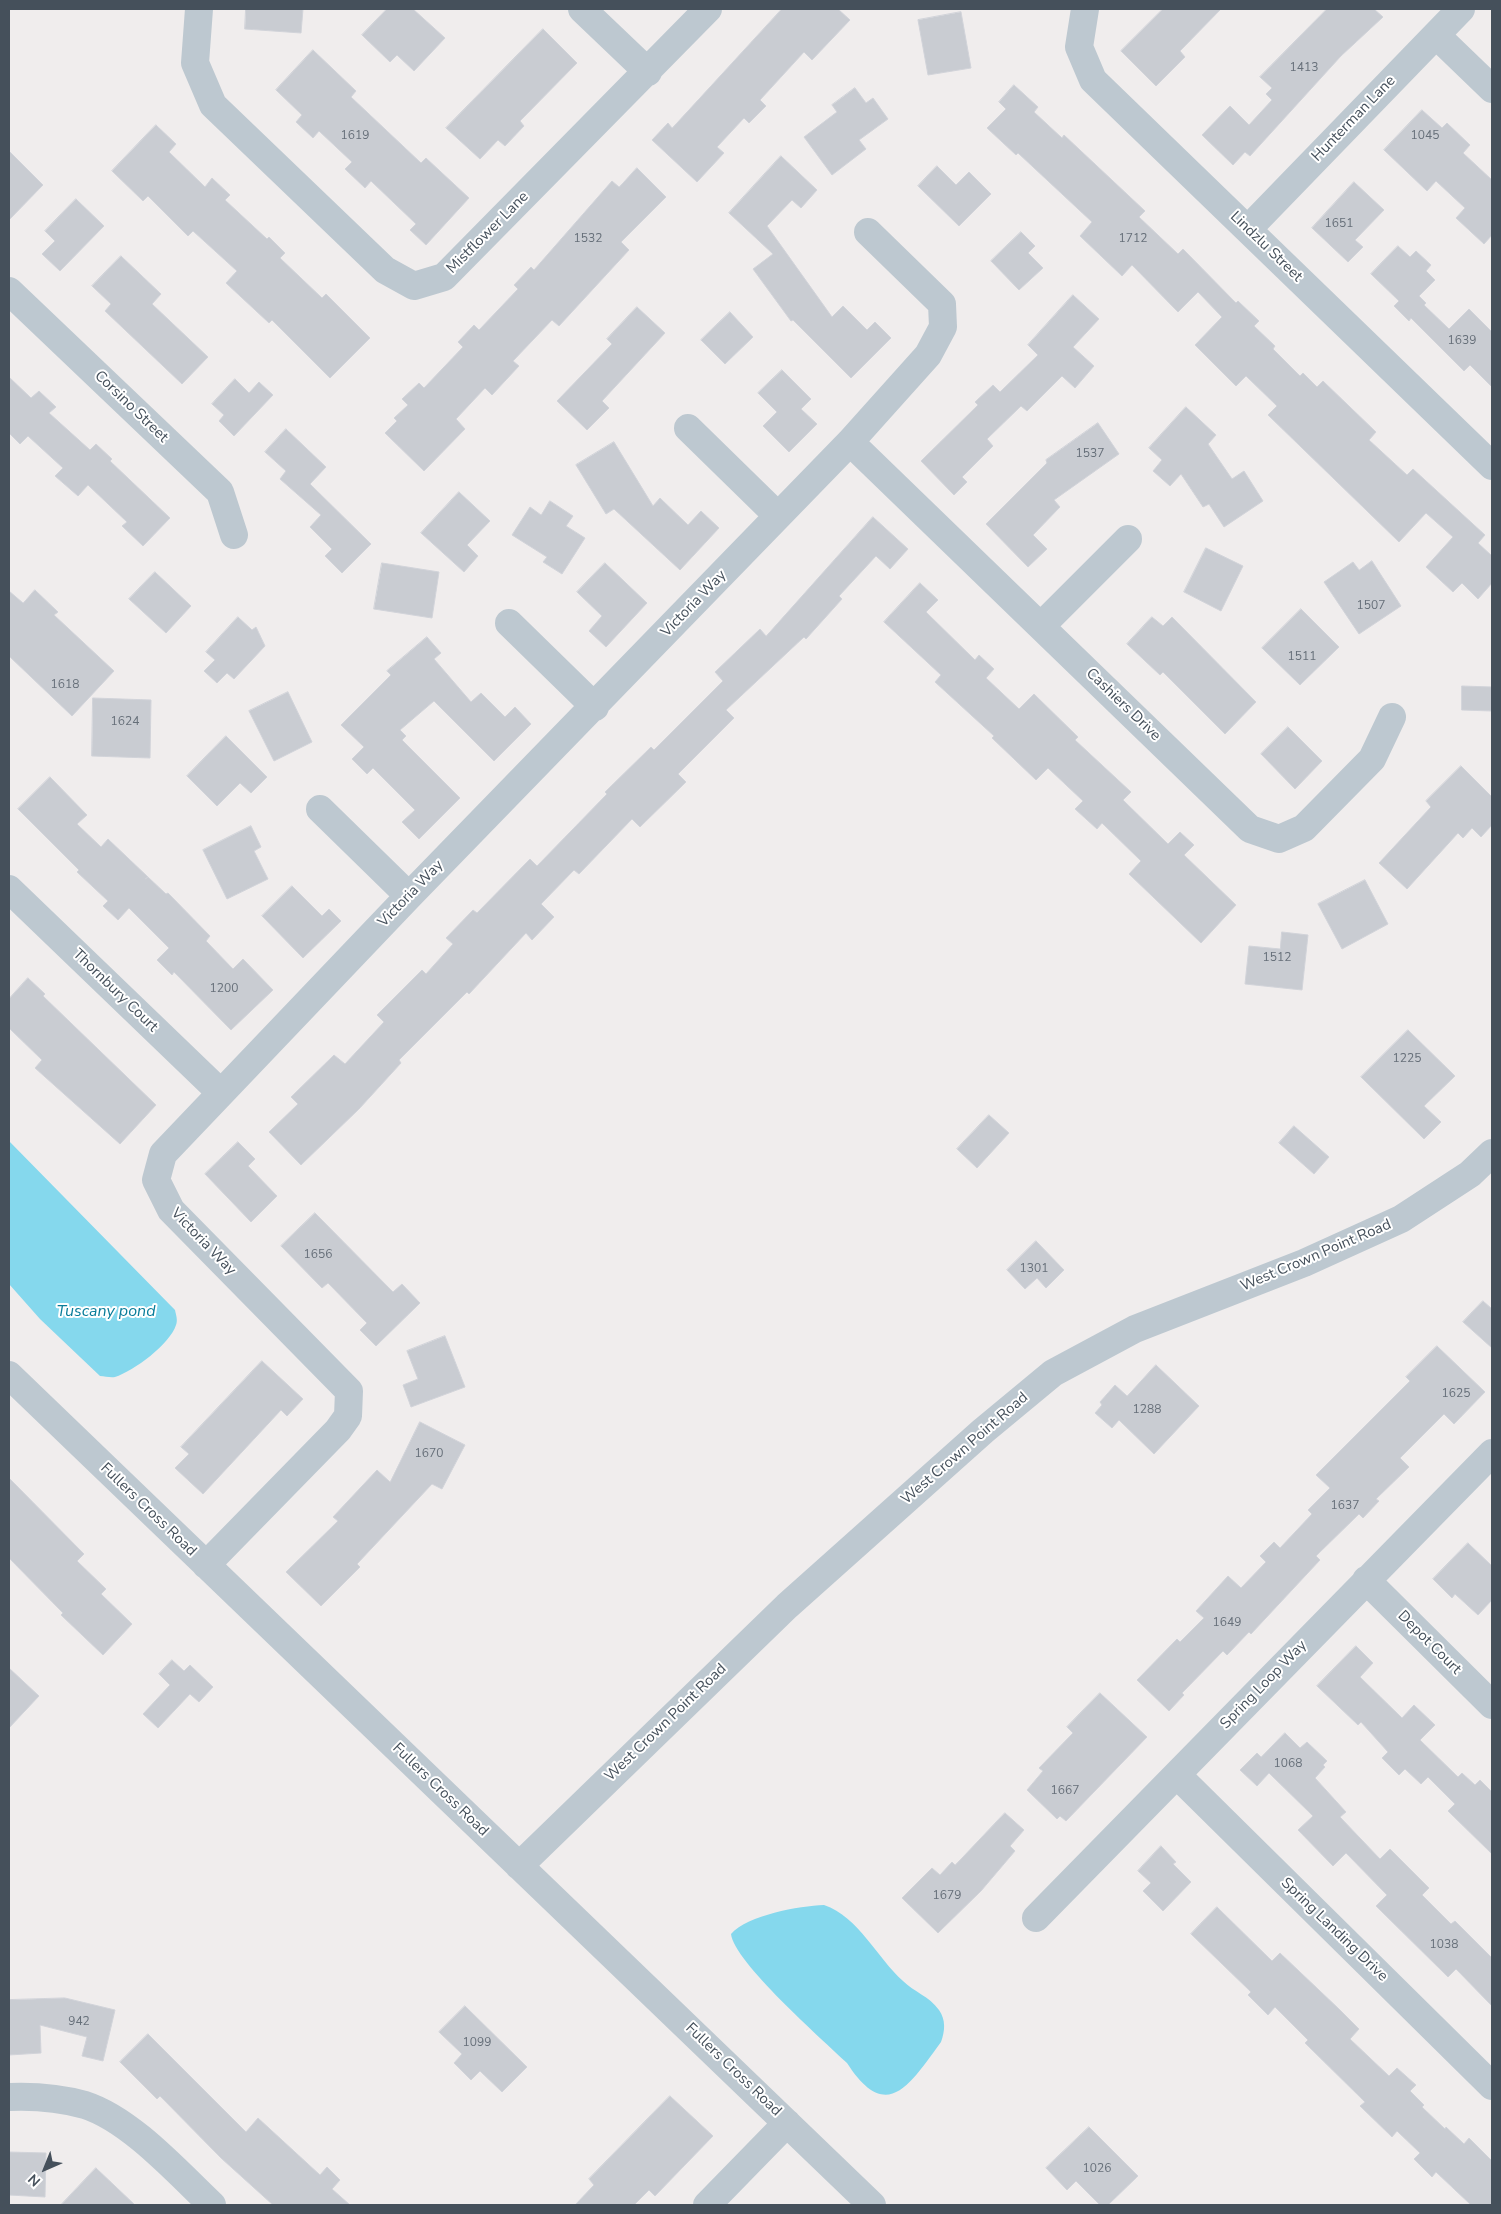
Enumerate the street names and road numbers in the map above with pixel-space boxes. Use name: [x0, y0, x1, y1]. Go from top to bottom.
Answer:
street label: Hunterman Lane: [1308, 72, 1400, 166]
street label: Mistflower Lane: [443, 188, 533, 278]
street label: Lindzlu Street: [1226, 208, 1306, 286]
street label: Corsino Street: [90, 367, 172, 447]
street label: Victoria Way: [658, 567, 730, 641]
street label: Cashiers Drive: [1082, 665, 1164, 745]
street label: Victoria Way: [375, 857, 447, 931]
street label: Thornbury Court: [69, 946, 161, 1036]
street label: Victoria Way: [167, 1205, 239, 1279]
street label: West Crown Point Road: [1238, 1216, 1394, 1296]
street label: West Crown Point Road: [898, 1389, 1032, 1509]
street label: Fullers Cross Road: [96, 1460, 200, 1560]
street label: Depot Court: [1393, 1607, 1465, 1679]
street label: Spring Loop Way: [1217, 1637, 1311, 1733]
street label: West Crown Point Road: [601, 1660, 731, 1786]
street label: Fullers Cross Road: [388, 1740, 492, 1840]
street label: Spring Landing Drive: [1277, 1874, 1391, 1986]
street label: Fullers Cross Road: [681, 2020, 785, 2120]

